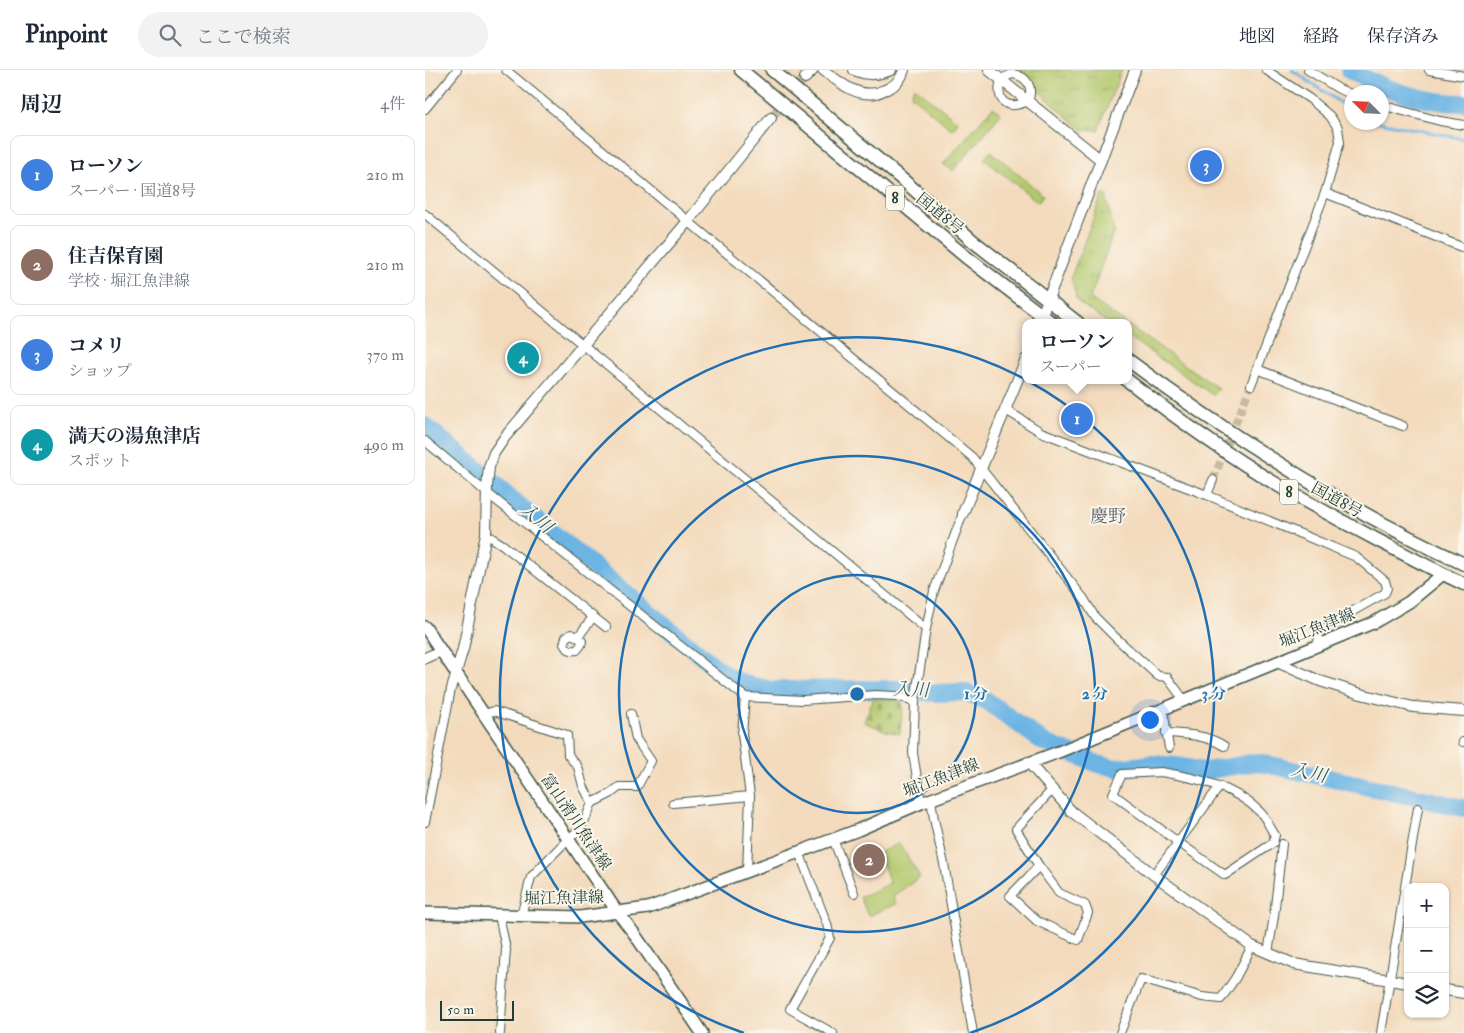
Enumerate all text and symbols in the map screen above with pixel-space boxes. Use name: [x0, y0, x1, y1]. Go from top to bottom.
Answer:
search box: [138, 12, 488, 57]
text: Pinpoint: [25, 19, 108, 50]
icon: search: [156, 21, 184, 49]
text: ここで検索: [196, 25, 291, 49]
text: 地図: [1239, 25, 1275, 48]
text: 経路: [1303, 25, 1339, 48]
text: 保存済み: [1367, 25, 1439, 48]
north arrow: [1344, 85, 1389, 130]
text: 周辺: [20, 91, 62, 118]
text: 4件: [380, 94, 405, 114]
pin: 3: [1190, 147, 1222, 185]
text: ローソン: [68, 154, 143, 178]
text: 1: [34, 165, 40, 185]
text: 210 m: [366, 165, 404, 185]
text: スーパー · 国道8号: [68, 181, 196, 201]
road number: 8: [886, 186, 904, 210]
street label: 国道8号: [912, 189, 968, 239]
text: 住吉保育園: [68, 244, 163, 268]
text: 2: [33, 255, 41, 275]
text: 210 m: [366, 255, 404, 275]
text: 学校 · 堀江魚津線: [68, 271, 190, 291]
popup: [1022, 319, 1132, 384]
text: ローソン: [1039, 330, 1115, 354]
text: コメリ: [68, 334, 125, 358]
pin: 4: [507, 339, 539, 377]
text: 3: [34, 345, 40, 365]
text: 370 m: [367, 345, 404, 365]
text: スーパー: [1039, 357, 1102, 377]
text: ショップ: [68, 361, 132, 381]
pin: 1: [1061, 400, 1093, 438]
text: 満天の湯魚津店: [68, 424, 201, 448]
text: 4: [33, 435, 41, 455]
text: 490 m: [363, 435, 404, 455]
text: スポット: [68, 451, 132, 471]
street label: 国道8号: [1308, 478, 1366, 522]
road number: 8: [1280, 480, 1298, 504]
water label: 入川: [515, 498, 559, 540]
district label: 慶野: [1090, 505, 1126, 528]
street label: 堀江魚津線: [1276, 604, 1358, 652]
water label: 入川: [893, 678, 931, 702]
centre of rings: [848, 685, 866, 703]
text: 1 分: [964, 685, 988, 704]
text: 2 分: [1082, 685, 1108, 704]
text: 3 分: [1202, 685, 1226, 704]
your location: [1137, 707, 1163, 733]
street label: 堀江魚津線: [900, 754, 982, 802]
water label: 入川: [1289, 758, 1331, 789]
street label: 富山滑川魚津線: [536, 770, 616, 874]
pin: 2: [853, 841, 885, 879]
map controls: [1404, 883, 1449, 1018]
button: +: [1404, 883, 1449, 928]
street label: 堀江魚津線: [524, 887, 604, 909]
button: −: [1404, 928, 1449, 973]
button: layers: [1404, 973, 1449, 1018]
scale bar: [440, 998, 514, 1021]
text: 50 m: [447, 1001, 474, 1018]

